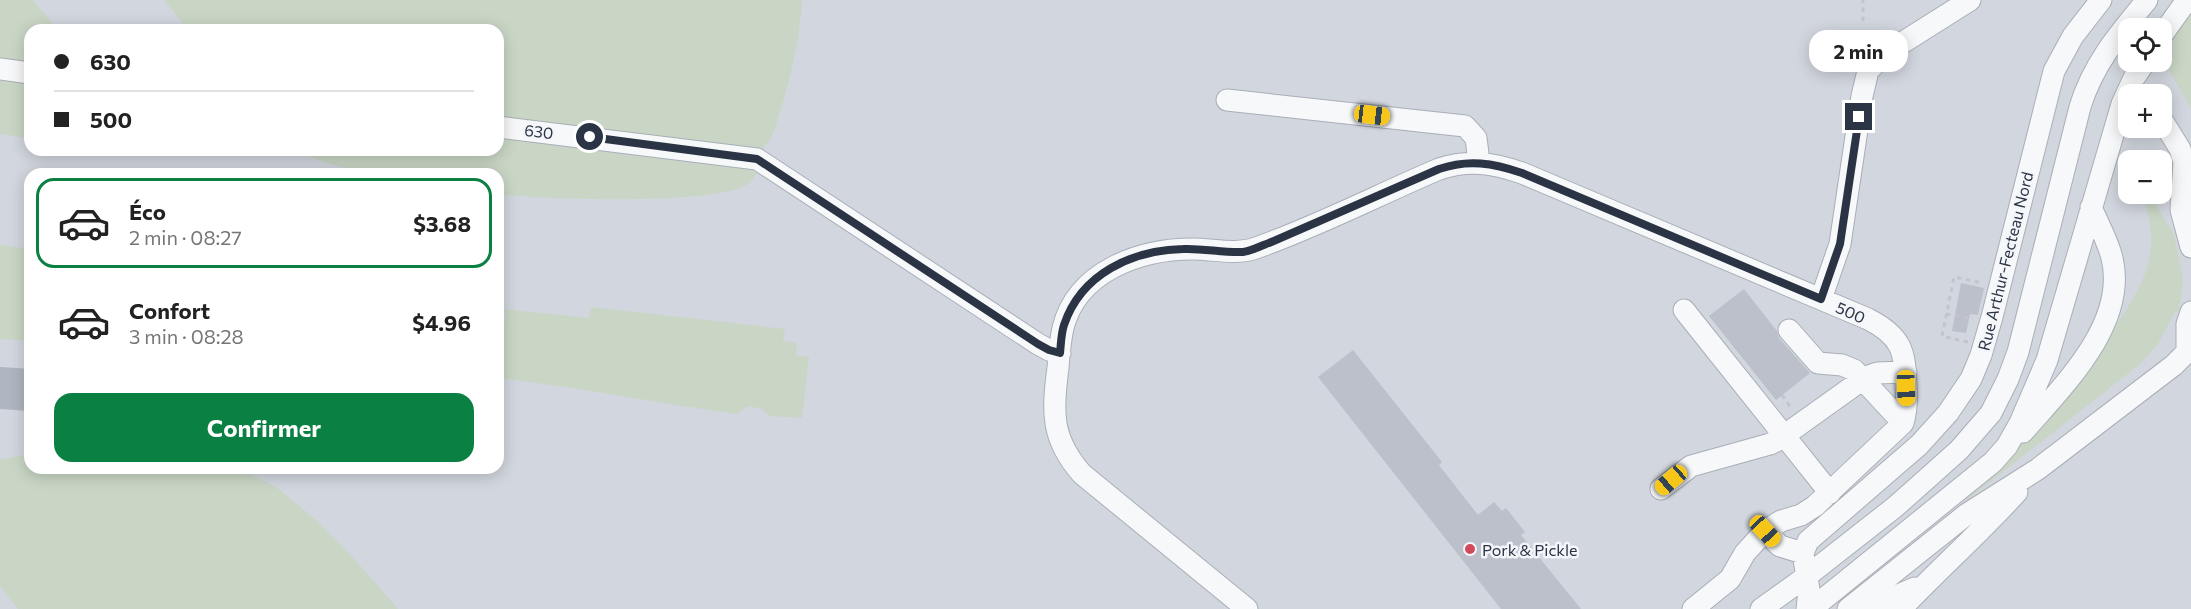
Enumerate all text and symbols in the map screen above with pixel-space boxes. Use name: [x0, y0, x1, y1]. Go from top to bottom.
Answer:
map controls: [2118, 18, 2172, 204]
button: locate: [2118, 18, 2172, 72]
callout: 2 min: [1810, 30, 1908, 72]
text: 2 min: [1834, 39, 1883, 63]
text: 630: [90, 48, 131, 75]
button: +: [2118, 84, 2172, 138]
route end: [1845, 103, 1872, 130]
car: [1353, 104, 1391, 126]
text: 500: [90, 106, 132, 133]
street label: 630: [523, 120, 555, 142]
route start: [576, 123, 603, 150]
button: −: [2118, 150, 2172, 204]
street label: Rue Arthur-Fecteau Nord: [1974, 170, 2036, 352]
icon: car: [57, 196, 111, 250]
text: Éco: [129, 198, 166, 225]
text: $3.68: [413, 210, 471, 237]
text: 2 min · 08:27: [129, 225, 242, 249]
icon: car: [57, 295, 111, 349]
text: Confort: [129, 297, 210, 324]
street label: 500: [1833, 297, 1869, 327]
text: $4.96: [412, 309, 471, 336]
text: 3 min · 08:28: [129, 324, 244, 348]
car: [1896, 370, 1916, 406]
button: Confirmer: [54, 393, 474, 462]
car: [1652, 461, 1690, 499]
car: [1746, 512, 1784, 550]
place label: Pork & Pickle: [1482, 540, 1578, 559]
marker: Pork & Pickle: [1463, 542, 1477, 556]

